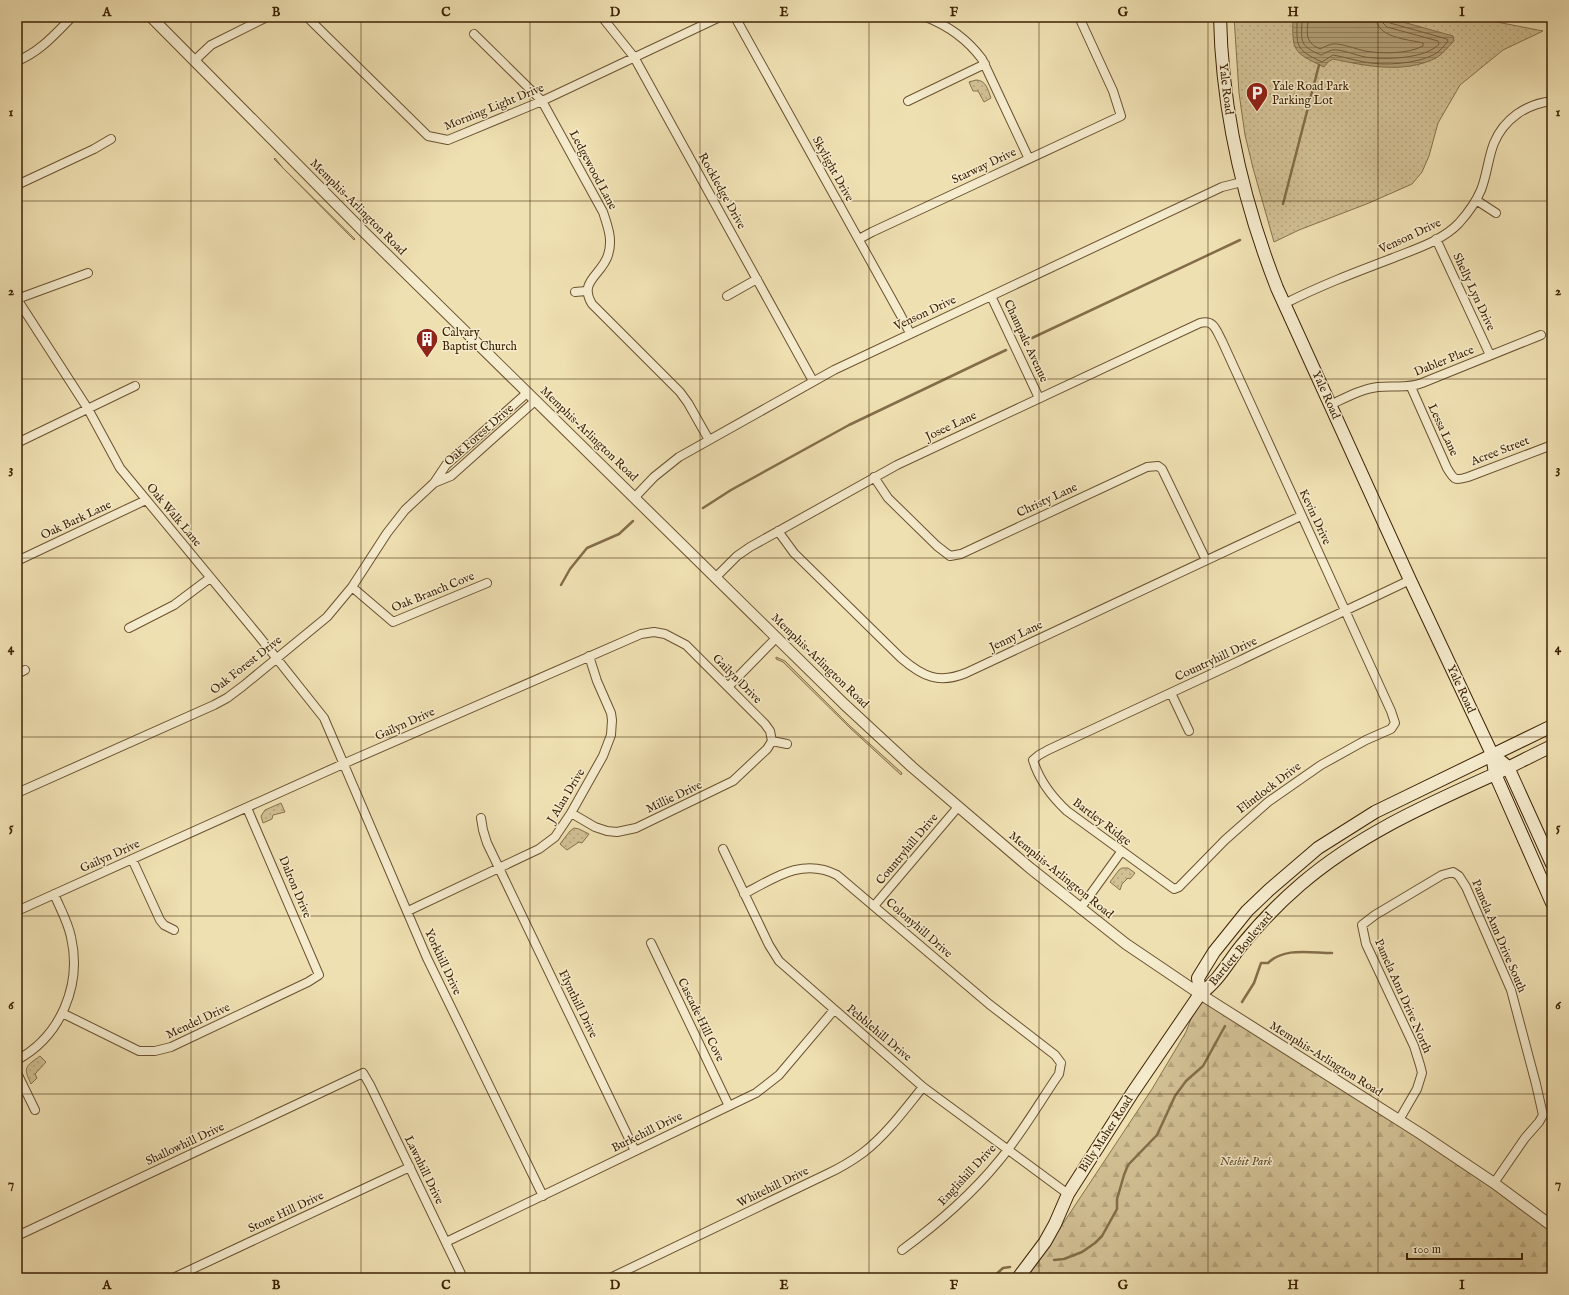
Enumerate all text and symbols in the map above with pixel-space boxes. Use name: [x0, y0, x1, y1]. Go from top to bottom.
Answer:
text: A: [102, 4, 113, 21]
text: B: [272, 4, 281, 21]
text: C: [441, 4, 451, 21]
text: D: [610, 4, 621, 21]
text: E: [779, 4, 789, 21]
text: F: [950, 4, 959, 21]
text: G: [1118, 4, 1129, 21]
text: H: [1287, 4, 1299, 21]
text: I: [1459, 4, 1465, 21]
street label: Yale Road: [1215, 63, 1237, 116]
place label: Yale Road Park Parking Lot: [1272, 79, 1350, 108]
street label: Morning Light Drive: [442, 80, 547, 134]
parking icon: Yale Road Park Parking Lot: [1244, 80, 1270, 113]
text: 1: [9, 104, 14, 121]
text: 1: [1556, 104, 1561, 121]
street label: Ledgewood Lane: [566, 128, 620, 213]
street label: Skylight Drive: [809, 134, 857, 205]
street label: Starway Drive: [949, 144, 1019, 187]
street label: Rockledge Drive: [695, 150, 749, 232]
street label: Memphis-Arlington Road: [306, 156, 410, 260]
street label: Venson Drive: [1376, 215, 1444, 257]
street label: Shelly Lyn Drive: [1449, 251, 1499, 334]
text: 2: [8, 283, 14, 300]
text: 2: [1555, 283, 1561, 300]
street label: Venson Drive: [891, 292, 959, 334]
street label: Champale Avenue: [999, 297, 1052, 385]
place label: Calvary Baptist Church: [442, 325, 518, 355]
building icon: Calvary Baptist Church: [414, 326, 440, 359]
street label: Dabler Place: [1412, 342, 1476, 380]
street label: Yale Road: [1309, 368, 1344, 422]
street label: Memphis-Arlington Road: [536, 383, 642, 486]
street label: Oak Forest Drive: [441, 400, 517, 469]
street label: Lessa Lane: [1424, 401, 1462, 459]
street label: Josee Lane: [921, 407, 980, 446]
street label: Acree Street: [1468, 433, 1531, 469]
text: 3: [9, 461, 14, 478]
text: 3: [1556, 461, 1561, 478]
street label: Christy Lane: [1014, 479, 1080, 521]
street label: Oak Walk Lane: [143, 480, 205, 550]
street label: Kevin Drive: [1296, 487, 1335, 548]
street label: Oak Bark Lane: [38, 497, 114, 543]
street label: Oak Branch Cove: [389, 568, 477, 615]
street label: Memphis-Arlington Road: [767, 610, 873, 713]
street label: Jenny Lane: [985, 617, 1046, 657]
street label: Oak Forest Drive: [207, 632, 285, 698]
street label: Countryhill Drive: [1173, 633, 1260, 685]
text: 4: [8, 640, 15, 657]
text: 4: [1555, 640, 1562, 657]
street label: Gailyn Drive: [709, 651, 765, 707]
street label: Yale Road: [1443, 662, 1479, 716]
street label: Gailyn Drive: [373, 704, 438, 744]
street label: Flintlock Drive: [1234, 759, 1304, 817]
street label: J Alan Drive: [543, 766, 589, 828]
street label: Millie Drive: [643, 777, 705, 817]
street label: Bartley Ridge: [1070, 795, 1135, 849]
street label: Countryhill Drive: [873, 810, 942, 888]
text: 5: [9, 819, 14, 836]
text: 5: [1556, 819, 1561, 836]
street label: Memphis-Arlington Road: [1005, 828, 1117, 923]
street label: Gailyn Drive: [78, 836, 143, 876]
street label: Dalron Drive: [275, 854, 315, 921]
street label: Pamela Ann Drive South: [1468, 877, 1530, 995]
street label: Colonyhill Drive: [883, 895, 956, 961]
street label: Bartlett Boulevard: [1206, 909, 1277, 989]
street label: Yorkhill Drive: [421, 926, 465, 998]
street label: Pamela Ann Drive North: [1371, 937, 1435, 1056]
street label: Flynthill Drive: [555, 968, 601, 1041]
street label: Cascade Hill Cove: [674, 976, 728, 1065]
text: 6: [8, 997, 14, 1014]
text: 6: [1555, 997, 1561, 1014]
street label: Mendel Drive: [164, 999, 233, 1042]
street label: Pebblehill Drive: [843, 1001, 915, 1065]
street label: Memphis-Arlington Road: [1266, 1018, 1386, 1101]
street label: Billy Maher Road: [1076, 1092, 1137, 1175]
street label: Burkehill Drive: [609, 1108, 685, 1156]
street label: Shallowhill Drive: [143, 1119, 227, 1169]
street label: Lawnhill Drive: [401, 1133, 447, 1207]
street label: Englishill Drive: [935, 1141, 1000, 1209]
park label: Nesbit Park: [1220, 1154, 1272, 1169]
street label: Whitehill Drive: [735, 1163, 812, 1211]
text: 7: [8, 1176, 14, 1193]
text: 7: [1555, 1176, 1561, 1193]
street label: Stone Hill Drive: [246, 1188, 327, 1236]
scale bar: [1407, 1235, 1522, 1261]
text: 100 m: [1413, 1242, 1441, 1257]
text: A: [102, 1277, 113, 1294]
text: B: [272, 1277, 281, 1294]
text: C: [441, 1277, 451, 1294]
text: D: [610, 1277, 621, 1294]
text: E: [779, 1277, 789, 1294]
text: F: [950, 1277, 959, 1294]
text: G: [1118, 1277, 1129, 1294]
text: H: [1287, 1277, 1299, 1294]
text: I: [1459, 1277, 1465, 1294]

